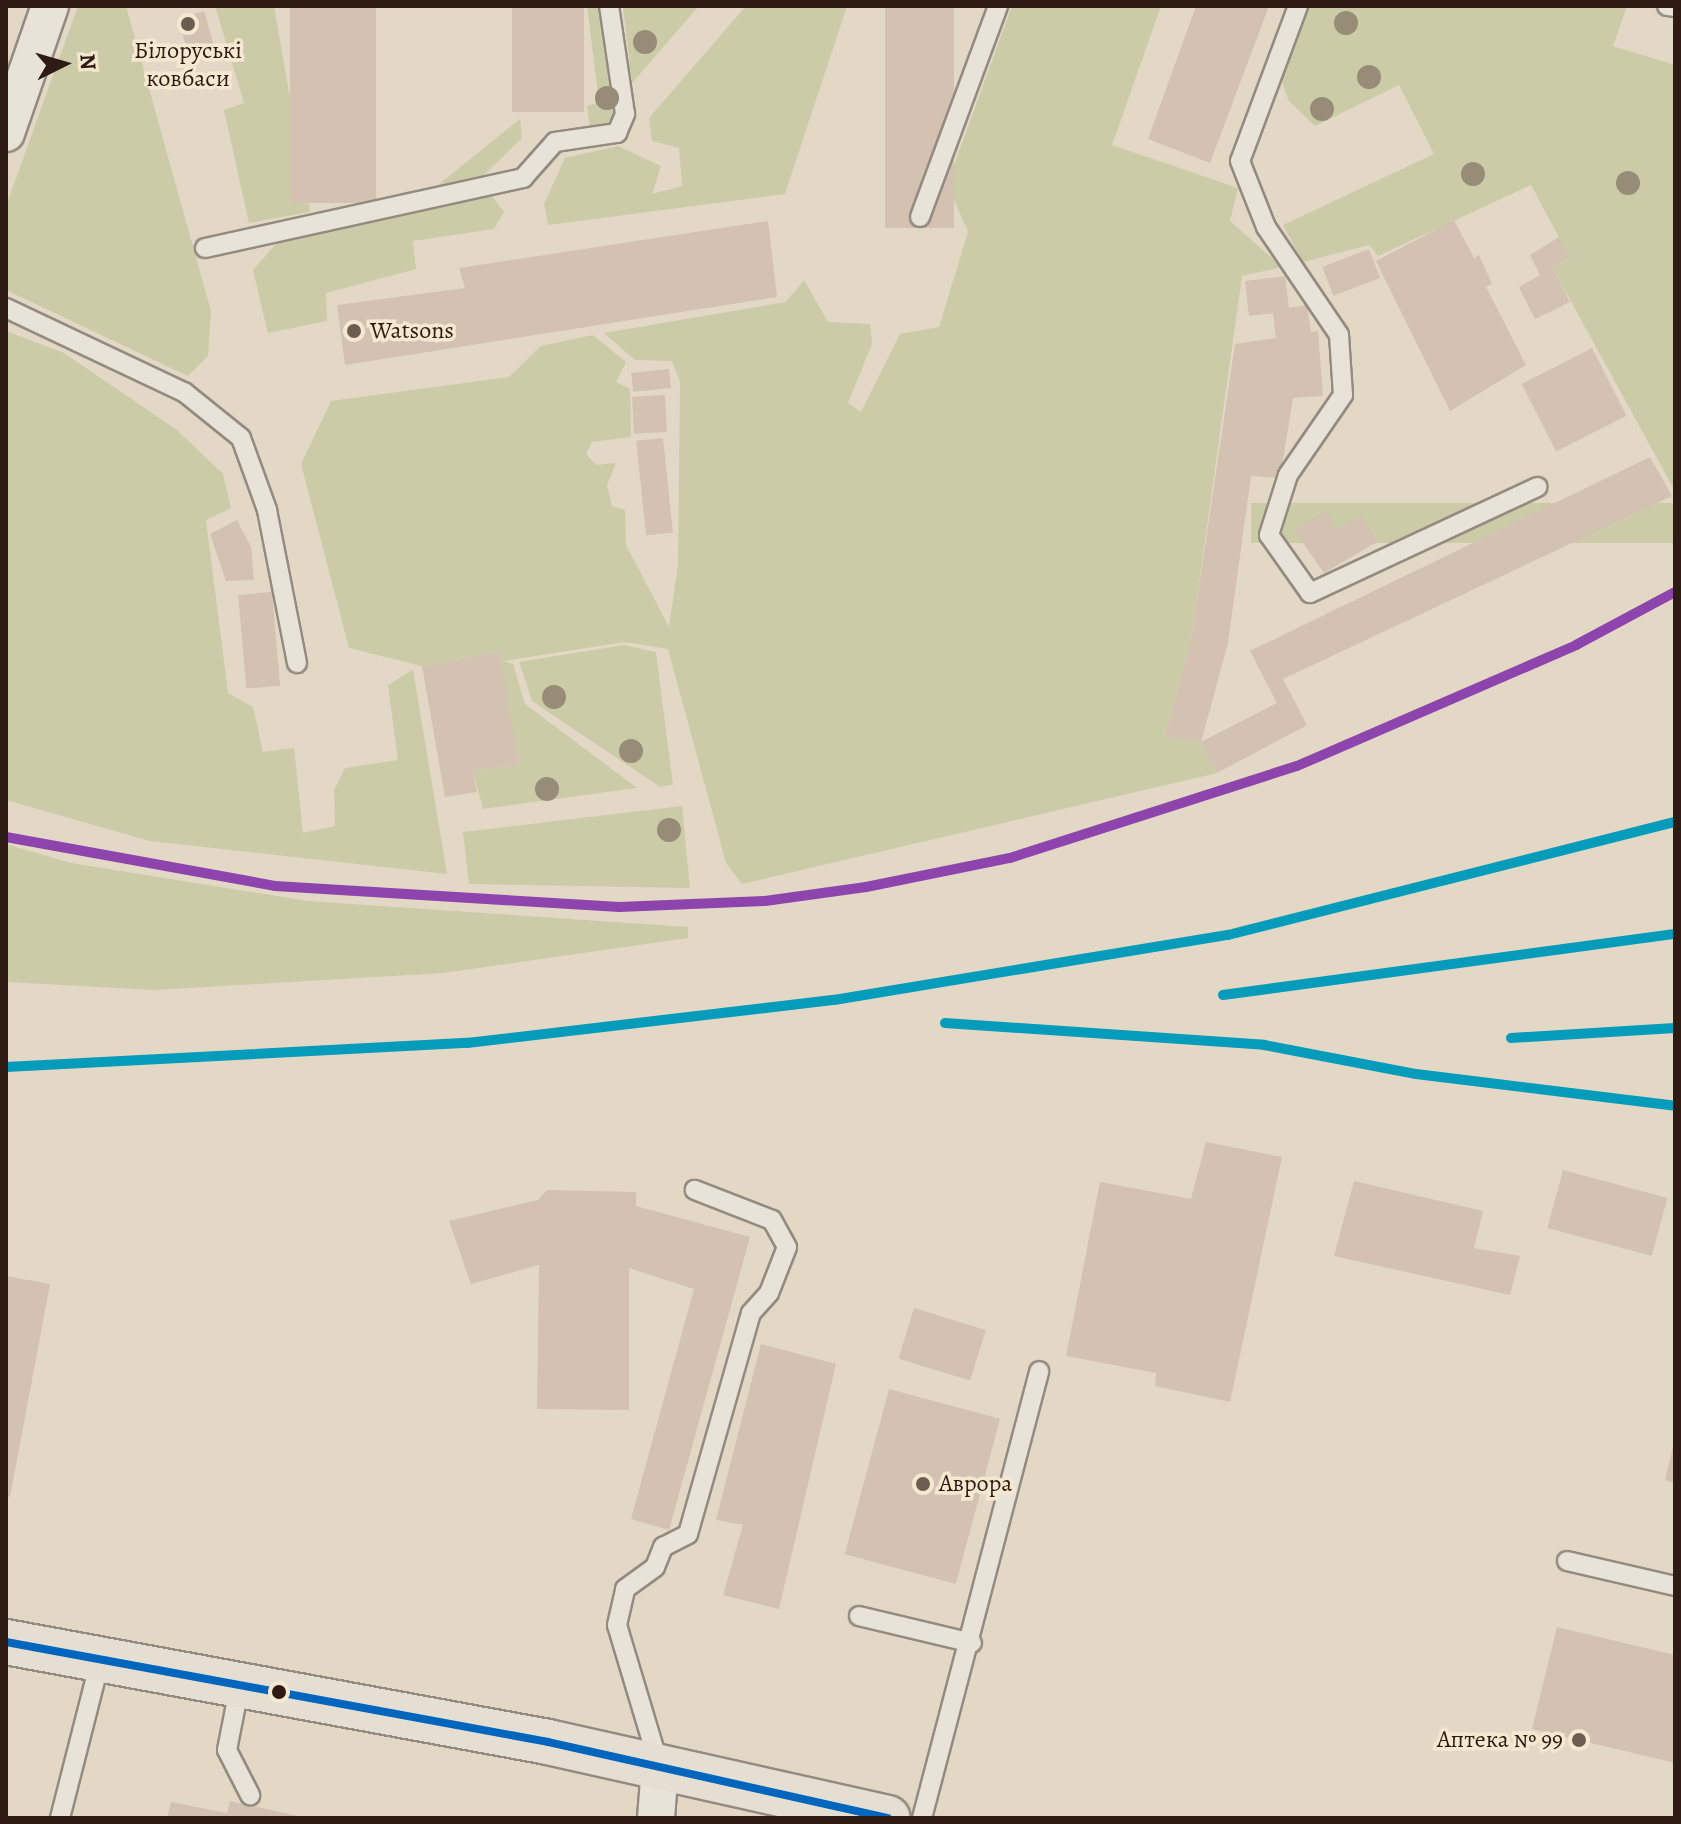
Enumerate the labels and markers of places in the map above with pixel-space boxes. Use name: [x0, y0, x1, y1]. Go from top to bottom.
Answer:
marker: Білоруські ковбаси: [179, 15, 197, 33]
place label: Білоруські ковбаси: [134, 37, 242, 93]
place label: Watsons: [370, 317, 454, 345]
marker: Watsons: [345, 322, 363, 340]
place label: Аврора: [939, 1470, 1012, 1498]
marker: Аврора: [914, 1475, 932, 1493]
unlabelled marker: [271, 1684, 287, 1700]
place label: Аптека № 99: [1437, 1726, 1563, 1754]
marker: Аптека № 99: [1570, 1731, 1588, 1749]

